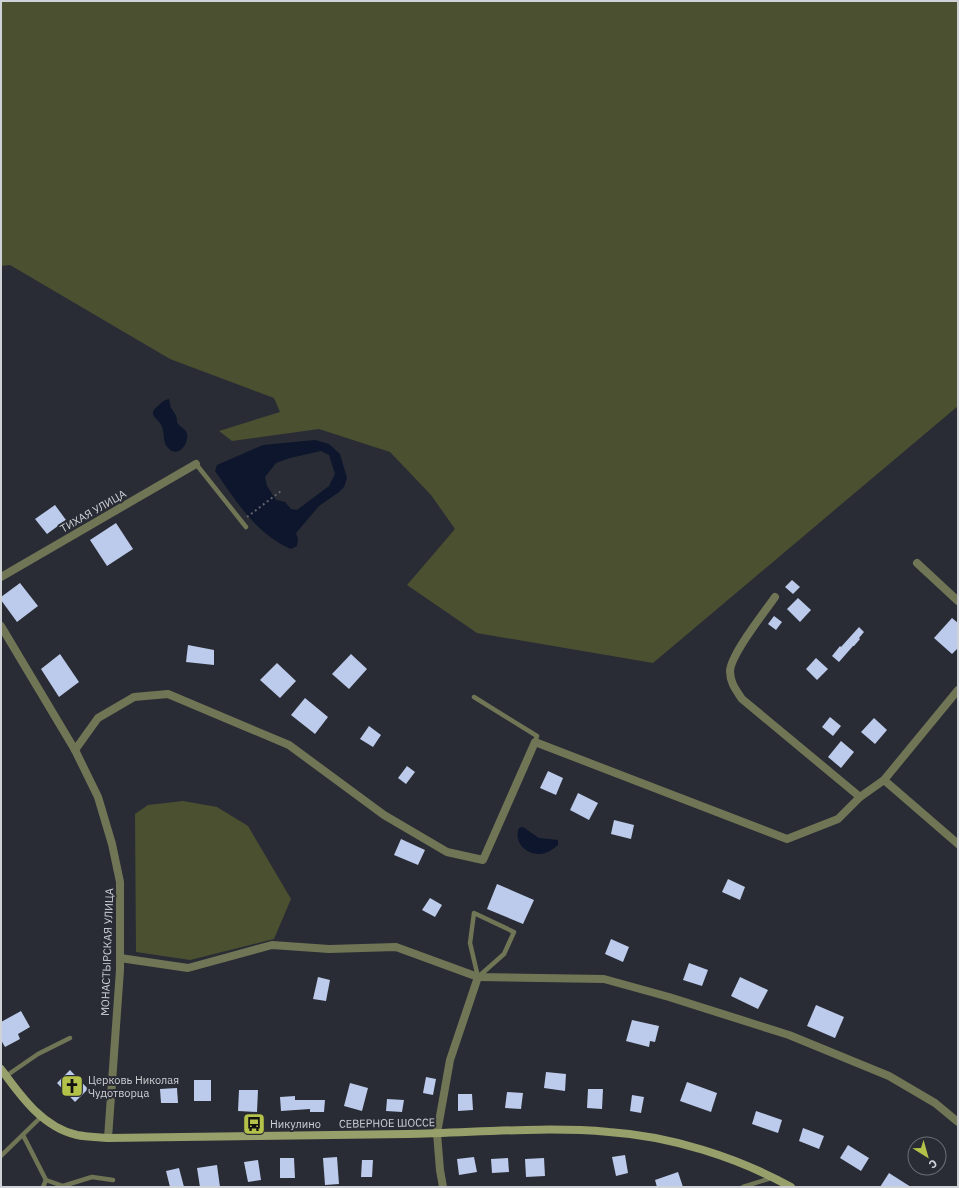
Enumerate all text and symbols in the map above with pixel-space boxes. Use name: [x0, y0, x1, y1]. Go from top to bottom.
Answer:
street label: ТИХАЯ УЛИЦА: [57, 486, 129, 536]
street label: МОНАСТЫРСКАЯ УЛИЦА: [98, 888, 116, 1016]
church icon: Церковь Николая Чудотворца: [59, 1073, 85, 1099]
place label: Церковь Николая Чудотворца: [88, 1073, 179, 1100]
bus stop icon: Никулино: [241, 1111, 267, 1137]
street label: СЕВЕРНОЕ ШОССЕ: [339, 1115, 435, 1131]
place label: Никулино: [270, 1117, 321, 1131]
north arrow: [907, 1136, 947, 1176]
text: С: [926, 1156, 940, 1172]

